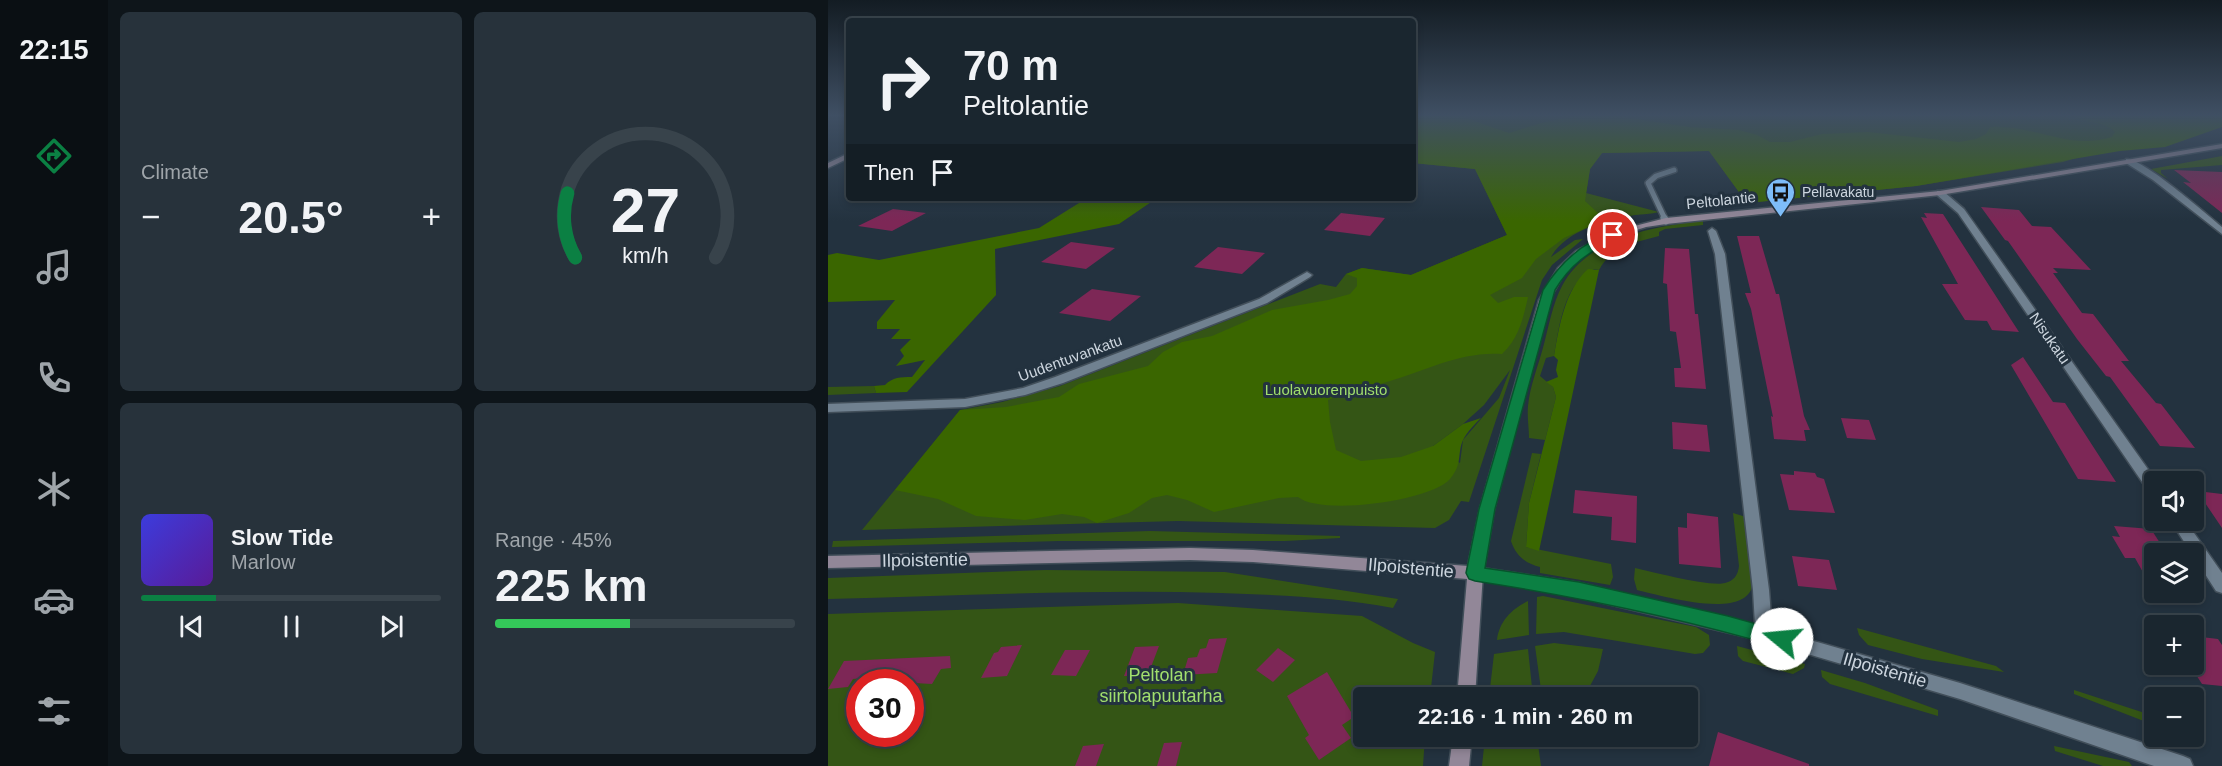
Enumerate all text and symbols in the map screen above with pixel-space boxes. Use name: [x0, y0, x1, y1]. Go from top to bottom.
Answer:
text: 22:15: [19, 35, 89, 65]
icon: right: [864, 42, 942, 120]
text: 70 m: [963, 42, 1059, 89]
text: Peltolantie: [963, 91, 1089, 121]
icon: directions: [33, 135, 75, 177]
icon: arrive: [926, 156, 959, 189]
text: Then: [864, 160, 914, 185]
text: Climate: [141, 161, 209, 183]
text: 27: [610, 176, 680, 245]
bus stop icon: Pellavakatu: [1765, 176, 1797, 218]
place label: Pellavakatu: [1802, 184, 1874, 200]
street label: Peltolantie: [1685, 188, 1757, 212]
text: 20.5°: [238, 192, 344, 243]
text: −: [141, 198, 160, 235]
text: +: [422, 198, 441, 235]
pin: [1587, 209, 1638, 260]
icon: arrive: [1596, 218, 1629, 251]
text: km/h: [622, 245, 668, 269]
icon: music: [33, 246, 75, 288]
street label: Nisukatu: [2026, 309, 2074, 367]
street label: Uudentuvankatu: [1016, 331, 1124, 385]
icon: phone: [33, 357, 75, 399]
park label: Luolavuorenpuisto: [1265, 381, 1387, 398]
icon: climate: [33, 468, 75, 510]
map controls: [2144, 471, 2204, 747]
button: sound: [2144, 471, 2204, 531]
text: Slow Tide: [231, 525, 333, 550]
text: Range · 45%: [495, 529, 612, 551]
button: layers: [2144, 543, 2204, 603]
street label: Ilpoistentie: [882, 549, 968, 571]
text: Marlow: [231, 551, 295, 573]
street label: Ilpoistentie: [1367, 554, 1455, 582]
text: 225 km: [495, 560, 648, 611]
icon: car: [33, 579, 75, 621]
position arrow: [1750, 607, 1814, 671]
icon: previous: [175, 610, 208, 643]
icon: pause: [275, 610, 308, 643]
icon: next: [375, 610, 408, 643]
button: +: [2144, 615, 2204, 675]
street label: Ilpoistentie: [1841, 649, 1929, 691]
park label: Peltolan siirtolapuutarha: [1099, 665, 1224, 706]
speed limit sign: 30: [846, 669, 924, 747]
button: −: [2144, 687, 2204, 747]
icon: filters: [33, 690, 75, 732]
text: 22:16 · 1 min · 260 m: [1418, 704, 1633, 729]

